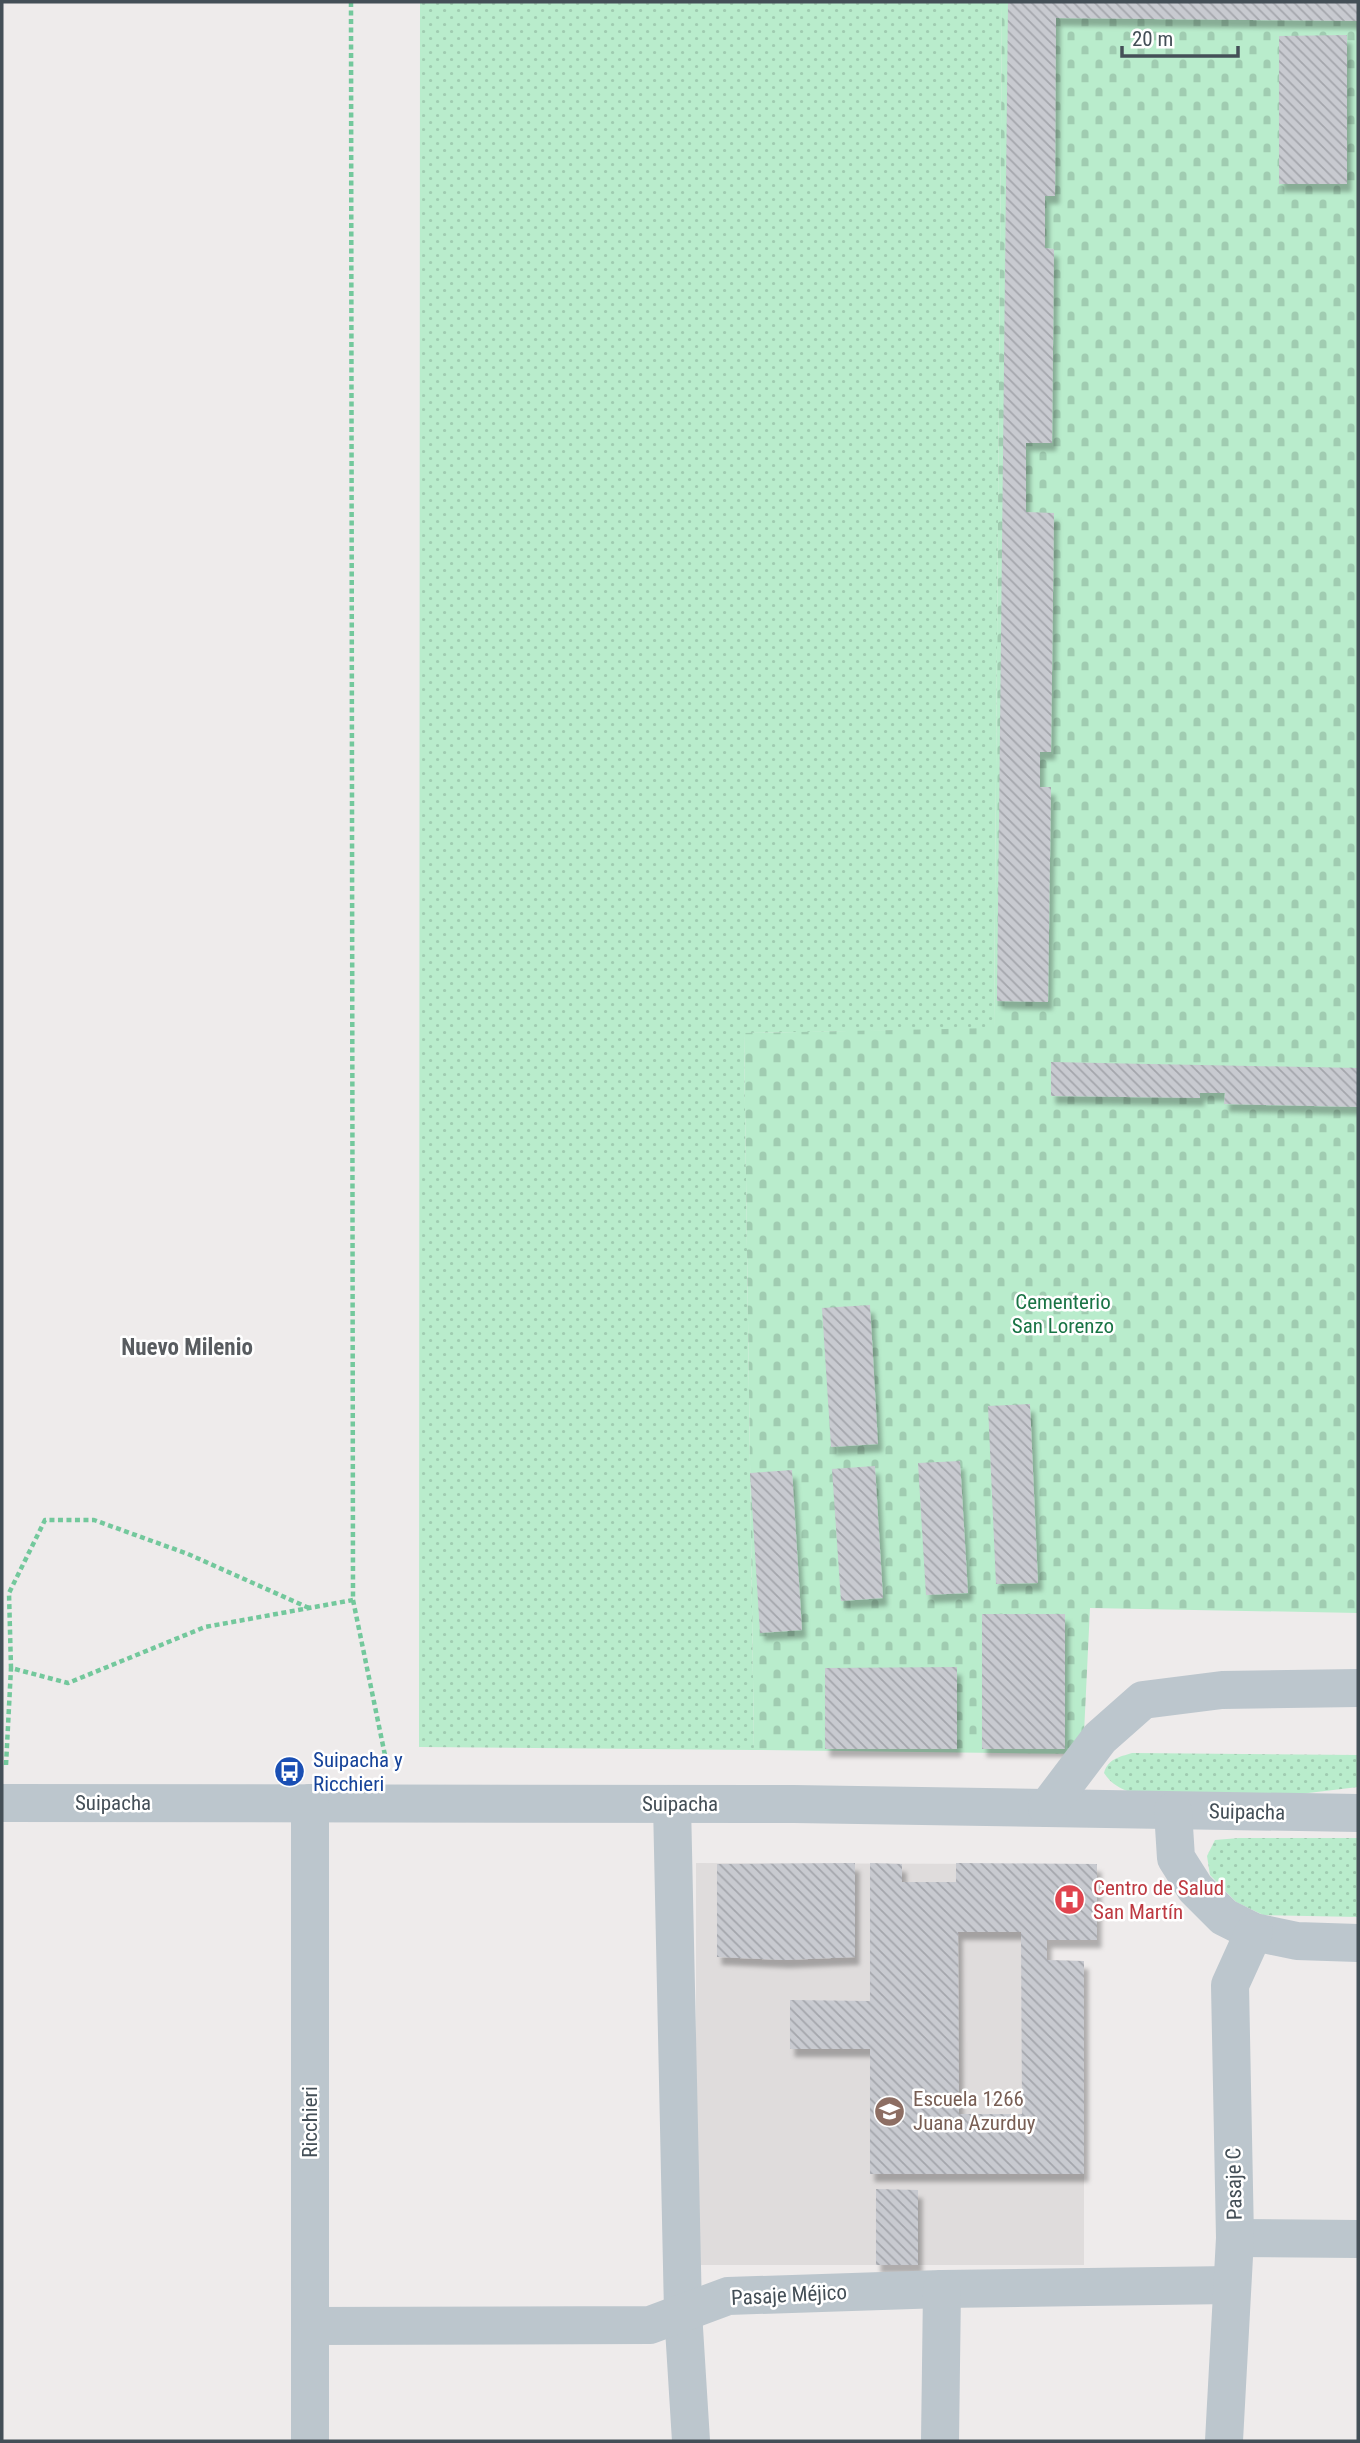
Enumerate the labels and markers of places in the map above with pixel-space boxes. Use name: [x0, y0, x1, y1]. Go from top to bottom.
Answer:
place label: Suipacha y Ricchieri: [313, 1748, 403, 1796]
bus stop icon: Suipacha y Ricchieri: [273, 1755, 307, 1789]
place label: Centro de Salud San Martín: [1093, 1876, 1224, 1924]
hospital icon: Centro de Salud San Martín: [1053, 1883, 1087, 1917]
place label: Escuela 1266 Juana Azurduy: [913, 2087, 1036, 2135]
school or university icon: Escuela 1266 Juana Azurduy: [873, 2094, 907, 2128]

